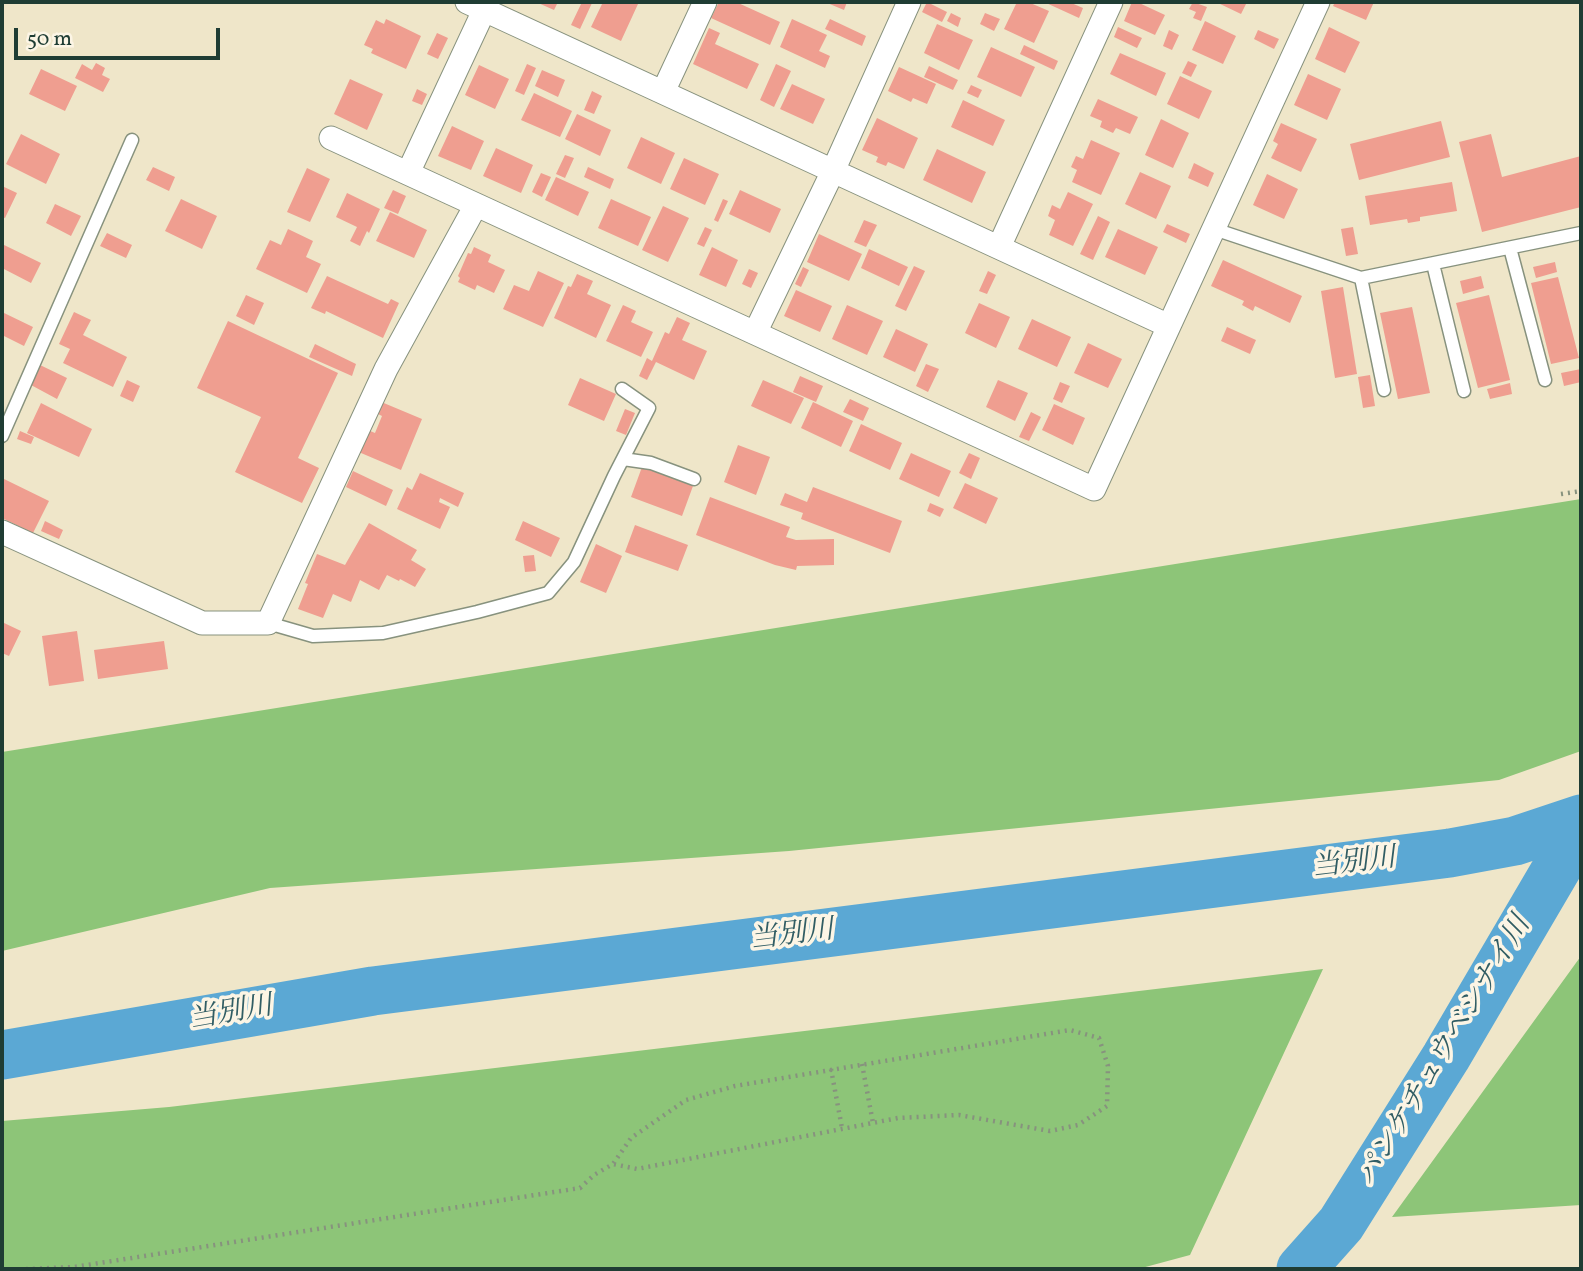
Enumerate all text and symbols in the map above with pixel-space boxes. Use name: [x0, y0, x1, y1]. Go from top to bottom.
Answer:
scale bar: [18, 14, 224, 58]
text: 50 m: [27, 25, 72, 54]
water label: 当別川: [1310, 843, 1398, 887]
water label: パンケチュウベシナイ川: [1352, 911, 1540, 1193]
water label: 当別川: [748, 915, 836, 959]
water label: 当別川: [187, 991, 275, 1039]

